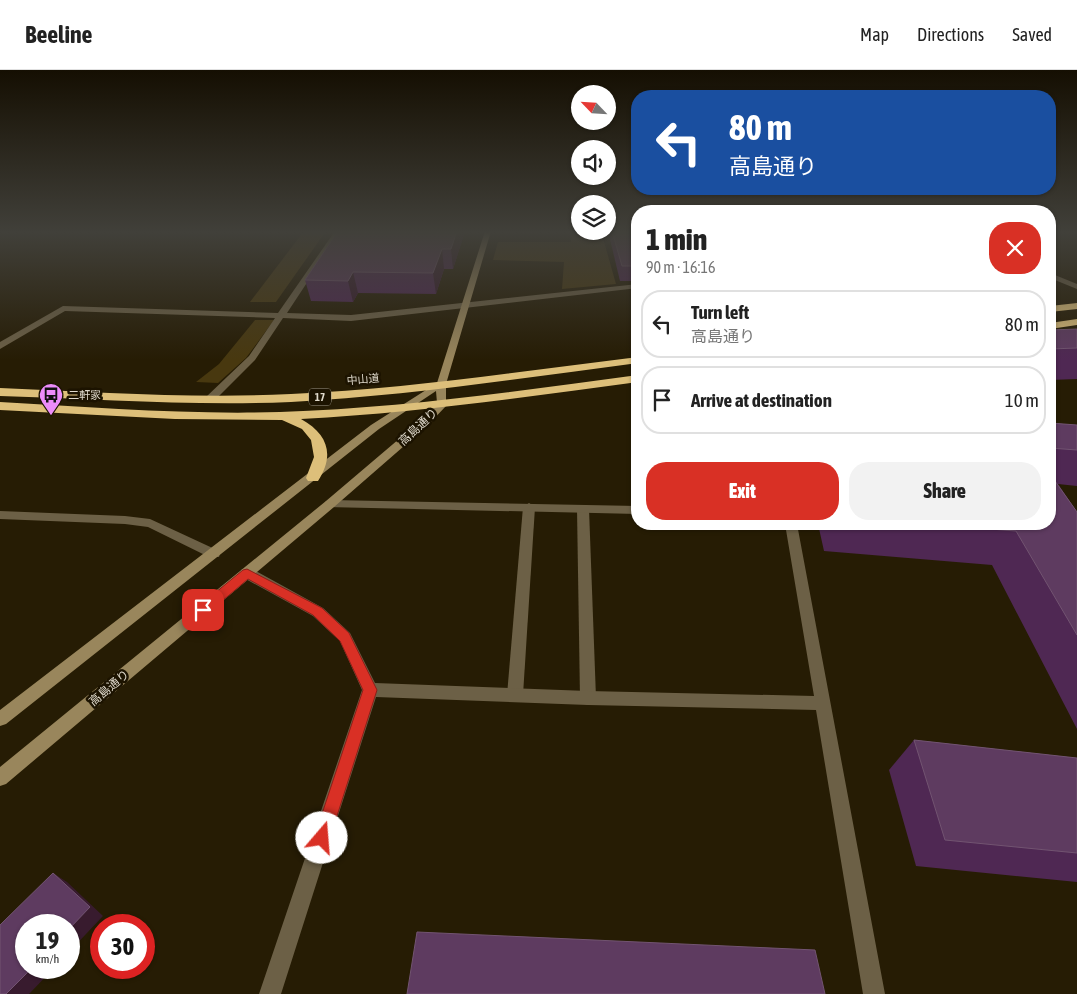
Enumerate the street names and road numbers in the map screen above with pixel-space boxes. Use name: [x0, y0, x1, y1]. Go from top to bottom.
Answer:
street label: 中山道: [346, 372, 380, 386]
road number: 17: [309, 388, 331, 406]
street label: 高島通り: [396, 406, 440, 448]
street label: 高島通り: [86, 667, 132, 709]

